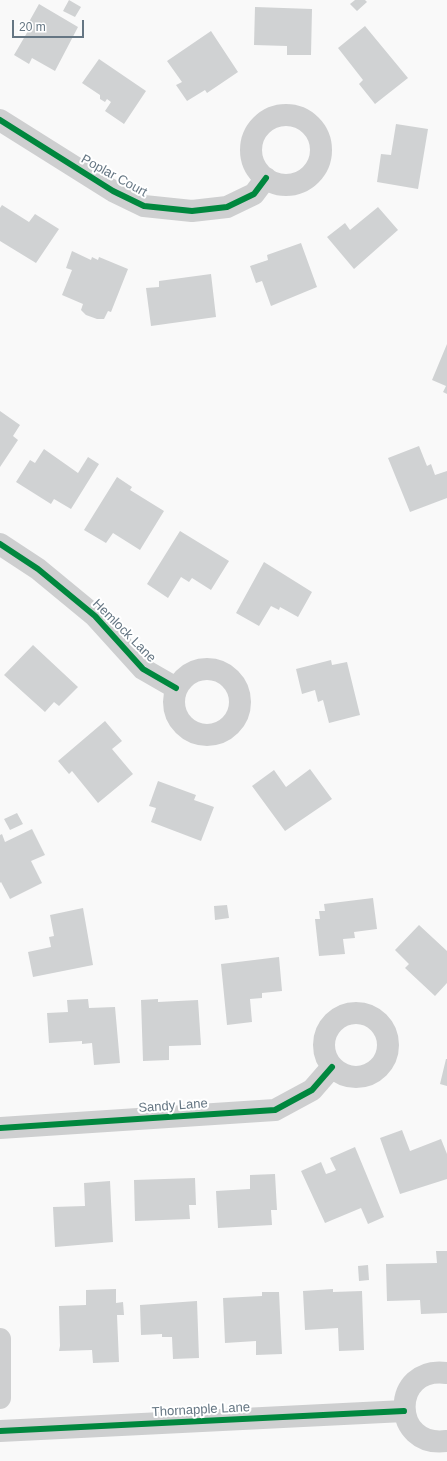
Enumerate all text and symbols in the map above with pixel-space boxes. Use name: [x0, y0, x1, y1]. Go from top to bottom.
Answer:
scale bar: [14, 12, 86, 38]
text: 20 m: [19, 20, 46, 34]
street label: Poplar Court: [78, 151, 150, 201]
street label: Hemlock Lane: [89, 596, 159, 666]
street label: Sandy Lane: [138, 1096, 208, 1116]
street label: Thornapple Lane: [152, 1400, 250, 1420]

